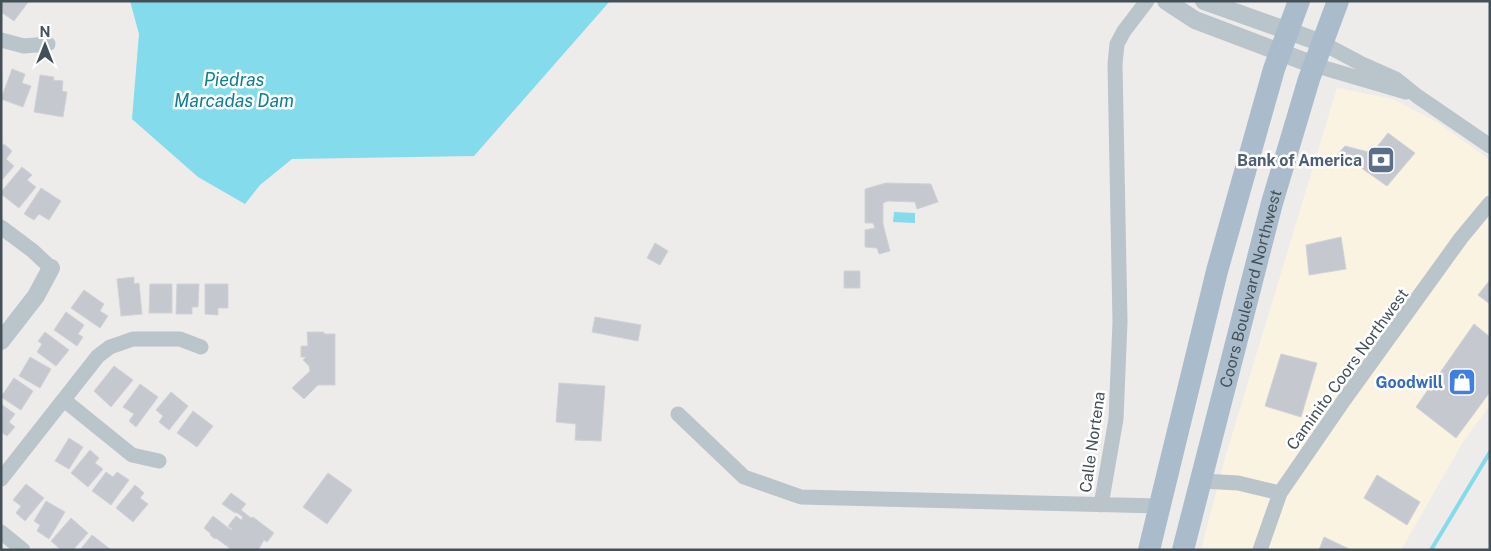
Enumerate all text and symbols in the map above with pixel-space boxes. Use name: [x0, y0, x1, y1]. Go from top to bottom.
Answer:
north arrow: [20, 20, 70, 70]
text: N: [40, 24, 50, 40]
water label: Piedras Marcadas Dam: [174, 69, 294, 111]
bank icon: Bank of America: [1366, 145, 1396, 175]
place label: Bank of America: [1237, 151, 1362, 170]
street label: Coors Boulevard Northwest: [1216, 187, 1286, 390]
street label: Caminito Coors Northwest: [1283, 285, 1412, 454]
shop icon: Goodwill: [1447, 367, 1477, 397]
place label: Goodwill: [1375, 373, 1443, 392]
street label: Calle Nortena: [1076, 390, 1109, 494]

